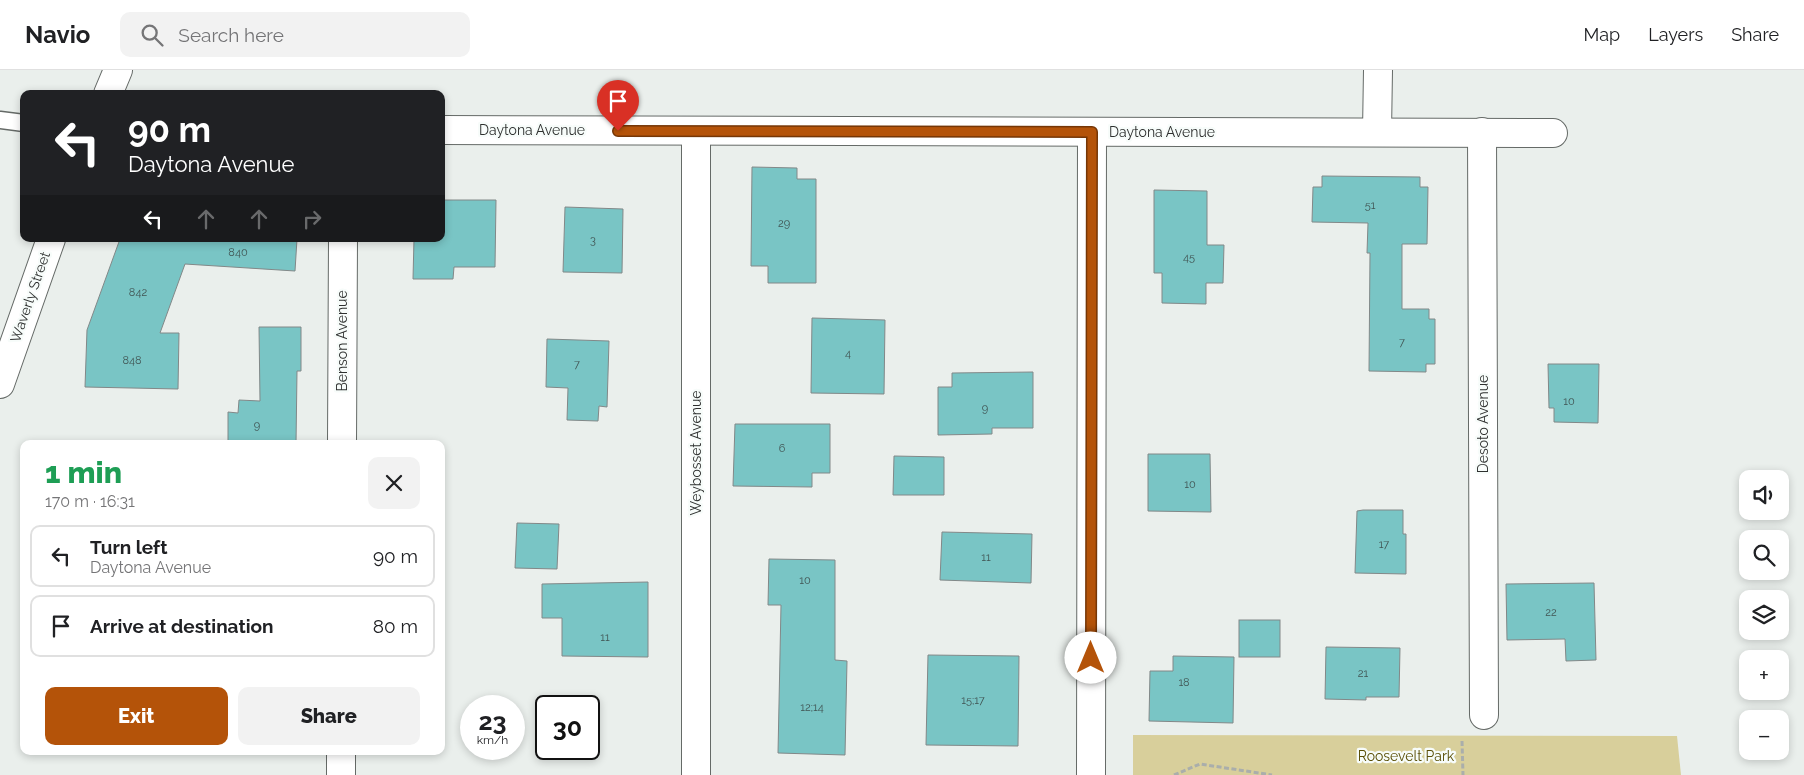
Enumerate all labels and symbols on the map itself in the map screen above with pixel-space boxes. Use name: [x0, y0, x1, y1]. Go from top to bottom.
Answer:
pin: [597, 80, 639, 131]
street label: Daytona Avenue: [479, 122, 585, 138]
street label: Daytona Avenue: [1109, 124, 1215, 140]
house number: 51: [1365, 199, 1376, 212]
house number: 29: [778, 217, 790, 230]
house number: 3: [590, 234, 596, 247]
house number: 840: [228, 246, 248, 259]
street label: Waverly Street: [7, 249, 53, 344]
house number: 45: [1183, 251, 1195, 264]
house number: 842: [129, 286, 147, 299]
street label: Benson Avenue: [334, 290, 350, 392]
house number: 7: [1399, 336, 1405, 349]
house number: 4: [845, 347, 851, 360]
house number: 848: [122, 354, 142, 367]
house number: 7: [574, 358, 580, 371]
street label: Desoto Avenue: [1475, 375, 1491, 473]
street label: Weybosset Avenue: [688, 391, 704, 515]
house number: 10: [1563, 395, 1575, 408]
house number: 9: [982, 402, 988, 415]
house number: 9: [254, 419, 260, 432]
house number: 6: [779, 442, 786, 455]
house number: 10: [1184, 478, 1196, 491]
house number: 17: [1379, 538, 1389, 551]
house number: 11: [981, 551, 991, 564]
house number: 10: [799, 574, 811, 587]
house number: 22: [1545, 606, 1557, 619]
house number: 11: [600, 631, 610, 644]
position arrow: [1064, 631, 1116, 683]
house number: 21: [1358, 667, 1369, 680]
house number: 18: [1178, 676, 1190, 689]
house number: 15;17: [961, 694, 985, 707]
speed limit sign: 30: [535, 695, 600, 760]
house number: 12;14: [800, 701, 824, 714]
park label: Roosevelt Park: [1358, 748, 1455, 764]

